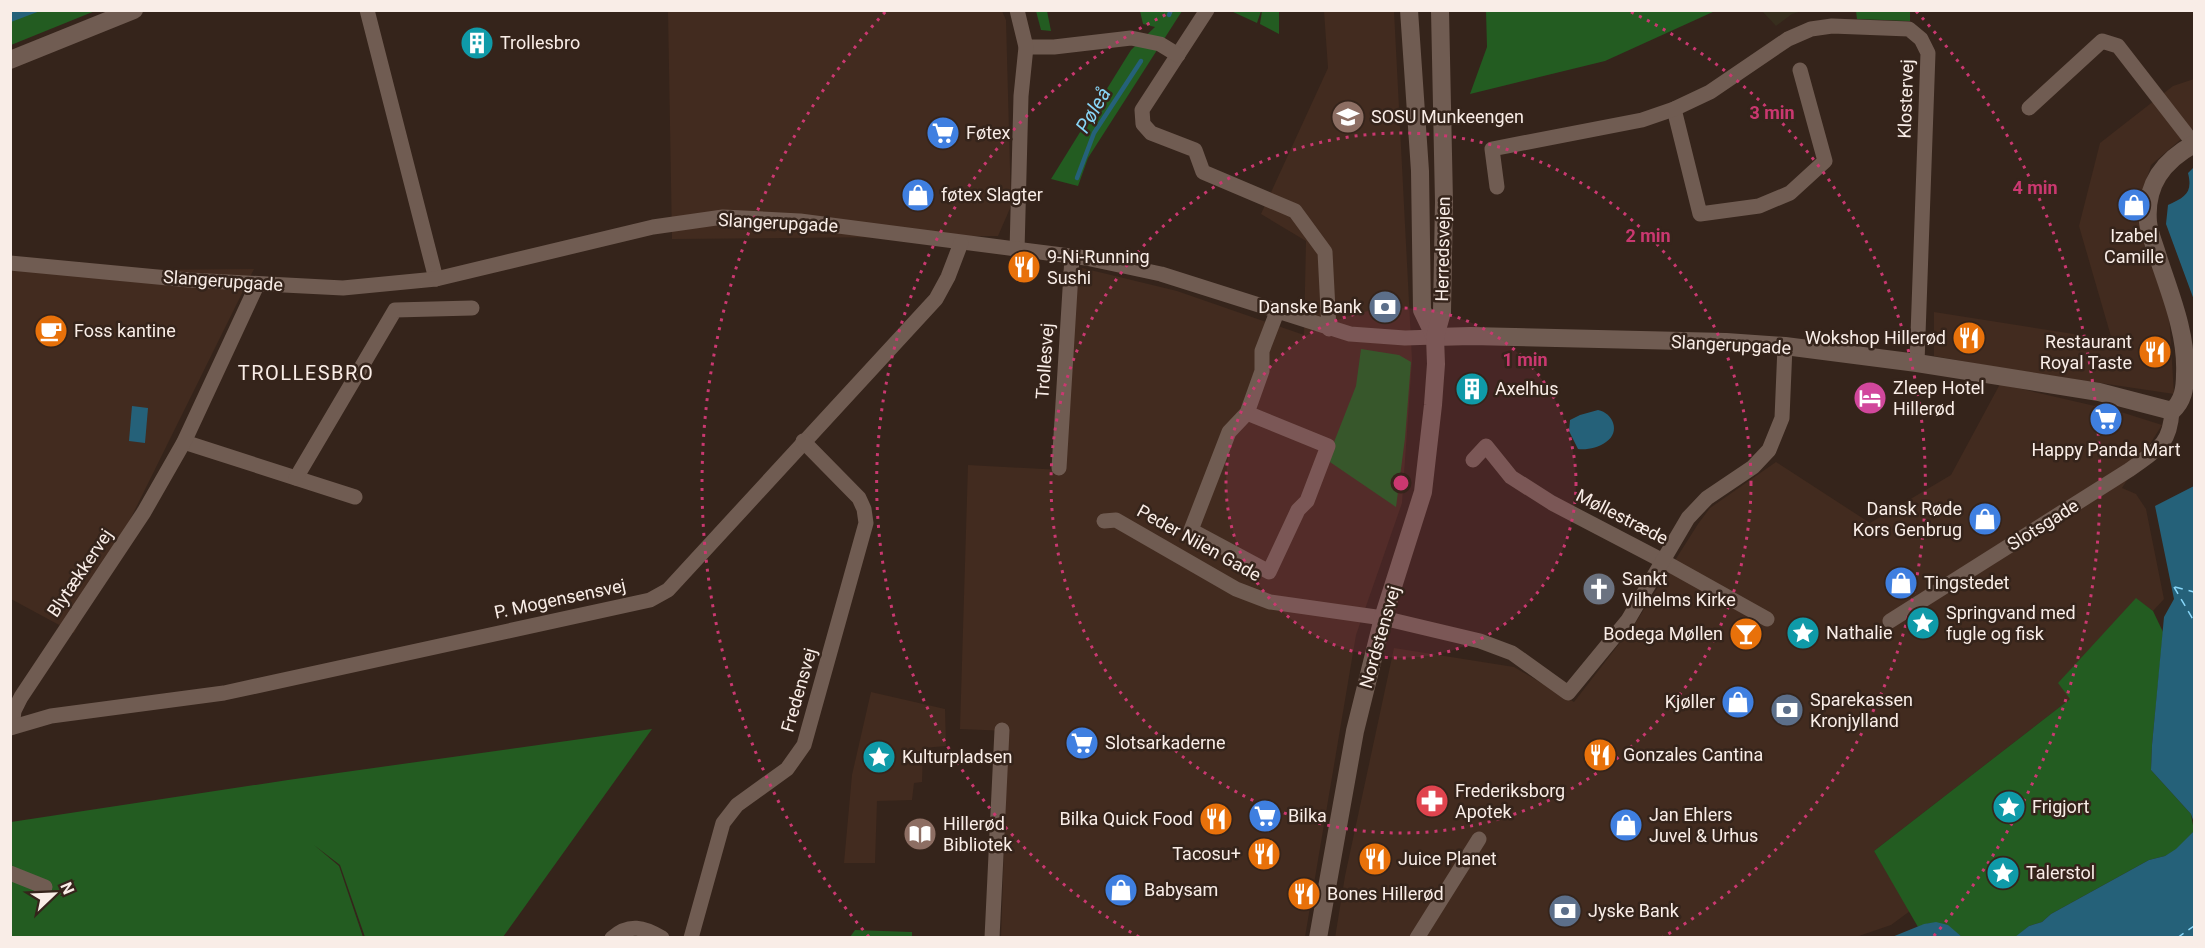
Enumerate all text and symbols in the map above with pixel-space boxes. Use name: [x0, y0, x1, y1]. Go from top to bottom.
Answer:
building icon: Trollesbro: [459, 25, 495, 61]
place label: Trollesbro: [500, 32, 580, 53]
street label: Klostervej: [1894, 59, 1917, 139]
water label: Pøleå: [1070, 83, 1116, 137]
school or university icon: SOSU Munkeengen: [1330, 99, 1366, 135]
text: 3 min: [1749, 102, 1795, 123]
place label: SOSU Munkeengen: [1371, 106, 1524, 127]
supermarket icon: Føtex: [925, 115, 961, 151]
place label: Føtex: [966, 122, 1011, 143]
shop icon: føtex Slagter: [900, 177, 936, 213]
text: 4 min: [2012, 177, 2058, 198]
place label: føtex Slagter: [941, 184, 1043, 205]
shop icon: Izabel Camille: [2116, 187, 2152, 223]
street label: Herredsvejen: [1431, 196, 1454, 302]
street label: Slangerupgade: [717, 209, 839, 236]
text: 2 min: [1625, 225, 1671, 246]
place label: Izabel Camille: [2104, 225, 2164, 267]
place label: 9-Ni-Running Sushi: [1047, 246, 1150, 288]
restaurant icon: 9-Ni-Running Sushi: [1006, 249, 1042, 285]
street label: Slangerupgade: [162, 266, 284, 295]
bank icon: Danske Bank: [1367, 289, 1403, 325]
place label: Danske Bank: [1258, 296, 1363, 317]
cafe icon: Foss kantine: [33, 313, 69, 349]
place label: Foss kantine: [74, 320, 176, 341]
restaurant icon: Wokshop Hillerød: [1951, 320, 1987, 356]
street label: Trollesvej: [1031, 322, 1058, 400]
place label: Wokshop Hillerød: [1805, 327, 1946, 348]
street label: Slangerupgade: [1670, 331, 1792, 358]
place label: Restaurant Royal Taste: [2040, 331, 2132, 373]
restaurant icon: Restaurant Royal Taste: [2137, 334, 2173, 370]
text: 1 min: [1502, 349, 1548, 370]
district label: TROLLESBRO: [238, 361, 374, 385]
building icon: Axelhus: [1454, 371, 1490, 407]
place label: Zleep Hotel Hillerød: [1893, 377, 1985, 419]
place label: Axelhus: [1495, 378, 1559, 399]
hotel icon: Zleep Hotel Hillerød: [1852, 380, 1888, 416]
supermarket icon: Happy Panda Mart: [2088, 401, 2124, 437]
place label: Happy Panda Mart: [2031, 439, 2181, 460]
centre of rings: [1391, 473, 1411, 493]
street label: Møllestræde: [1573, 484, 1672, 549]
street label: Slotsgade: [2003, 494, 2082, 555]
place label: Dansk Røde Kors Genbrug: [1853, 498, 1962, 540]
street label: Peder Nilen Gade: [1134, 500, 1265, 585]
shop icon: Dansk Røde Kors Genbrug: [1967, 501, 2003, 537]
street label: Blytækkervej: [42, 525, 117, 621]
shop icon: Tingstedet: [1883, 565, 1919, 601]
place label: Sankt Vilhelms Kirke: [1622, 568, 1736, 610]
church icon: Sankt Vilhelms Kirke: [1581, 571, 1617, 607]
place label: Tingstedet: [1924, 572, 2010, 593]
street label: P. Mogensensvej: [492, 574, 628, 623]
street label: Nordstensvej: [1355, 583, 1404, 691]
place label: Springvand med fugle og fisk: [1946, 602, 2076, 644]
place icon: Springvand med fugle og fisk: [1905, 605, 1941, 641]
place icon: Nathalie: [1785, 615, 1821, 651]
bar icon: Bodega Møllen: [1728, 616, 1764, 652]
place label: Nathalie: [1826, 622, 1893, 643]
place label: Bodega Møllen: [1603, 623, 1723, 644]
street label: Fredensvej: [776, 645, 821, 734]
shop icon: Kjøller: [1720, 684, 1756, 720]
place label: Sparekassen Kronjylland: [1810, 689, 1913, 731]
place label: Kjøller: [1665, 691, 1715, 712]
bank icon: Sparekassen Kronjylland: [1769, 692, 1805, 728]
supermarket icon: Slotsarkaderne: [1064, 725, 1100, 761]
place label: Slotsarkaderne: [1105, 732, 1226, 753]
restaurant icon: Gonzales Cantina: [1582, 737, 1618, 773]
place icon: Kulturpladsen: [861, 739, 897, 775]
place label: Gonzales Cantina: [1623, 744, 1763, 765]
place label: Kulturpladsen: [902, 746, 1013, 767]
place label: Frederiksborg Apotek: [1455, 780, 1565, 822]
pharmacy icon: Frederiksborg Apotek: [1414, 783, 1450, 819]
place icon: Frigjort: [1991, 789, 2027, 825]
place label: Frigjort: [2032, 796, 2089, 817]
supermarket icon: Bilka: [1247, 798, 1283, 834]
restaurant icon: Bilka Quick Food: [1198, 801, 1234, 837]
place label: Jan Ehlers Juvel & Urhus: [1649, 804, 1758, 846]
place label: Bilka: [1288, 805, 1327, 826]
shop icon: Jan Ehlers Juvel & Urhus: [1608, 807, 1644, 843]
place label: Bilka Quick Food: [1060, 808, 1193, 829]
place label: Hillerød Bibliotek: [943, 813, 1013, 855]
library icon: Hillerød Bibliotek: [902, 816, 938, 852]
restaurant icon: Tacosu+: [1246, 836, 1282, 872]
restaurant icon: Juice Planet: [1357, 841, 1393, 877]
place label: Tacosu+: [1172, 843, 1241, 864]
place label: Juice Planet: [1398, 848, 1497, 869]
place icon: Talerstol: [1985, 855, 2021, 891]
place label: Talerstol: [2026, 862, 2095, 883]
north arrow: [24, 864, 84, 924]
shop icon: Babysam: [1103, 872, 1139, 908]
restaurant icon: Bones Hillerød: [1286, 876, 1322, 912]
text: N: [56, 879, 78, 897]
place label: Babysam: [1144, 879, 1218, 900]
place label: Bones Hillerød: [1327, 883, 1444, 904]
bank icon: Jyske Bank: [1547, 893, 1583, 929]
place label: Jyske Bank: [1588, 900, 1680, 921]

